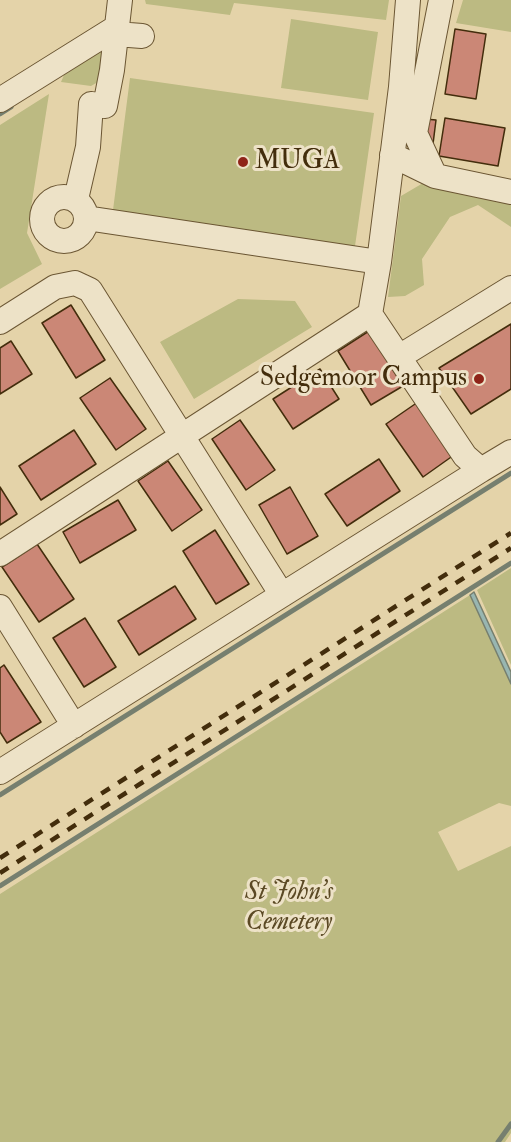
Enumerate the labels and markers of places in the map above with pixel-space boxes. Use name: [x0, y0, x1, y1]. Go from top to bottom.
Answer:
place label: MUGA: [255, 146, 340, 178]
marker: MUGA: [236, 155, 250, 169]
place label: Sedgemoor Campus: [260, 363, 467, 395]
marker: Sedgemoor Campus: [472, 372, 486, 386]

